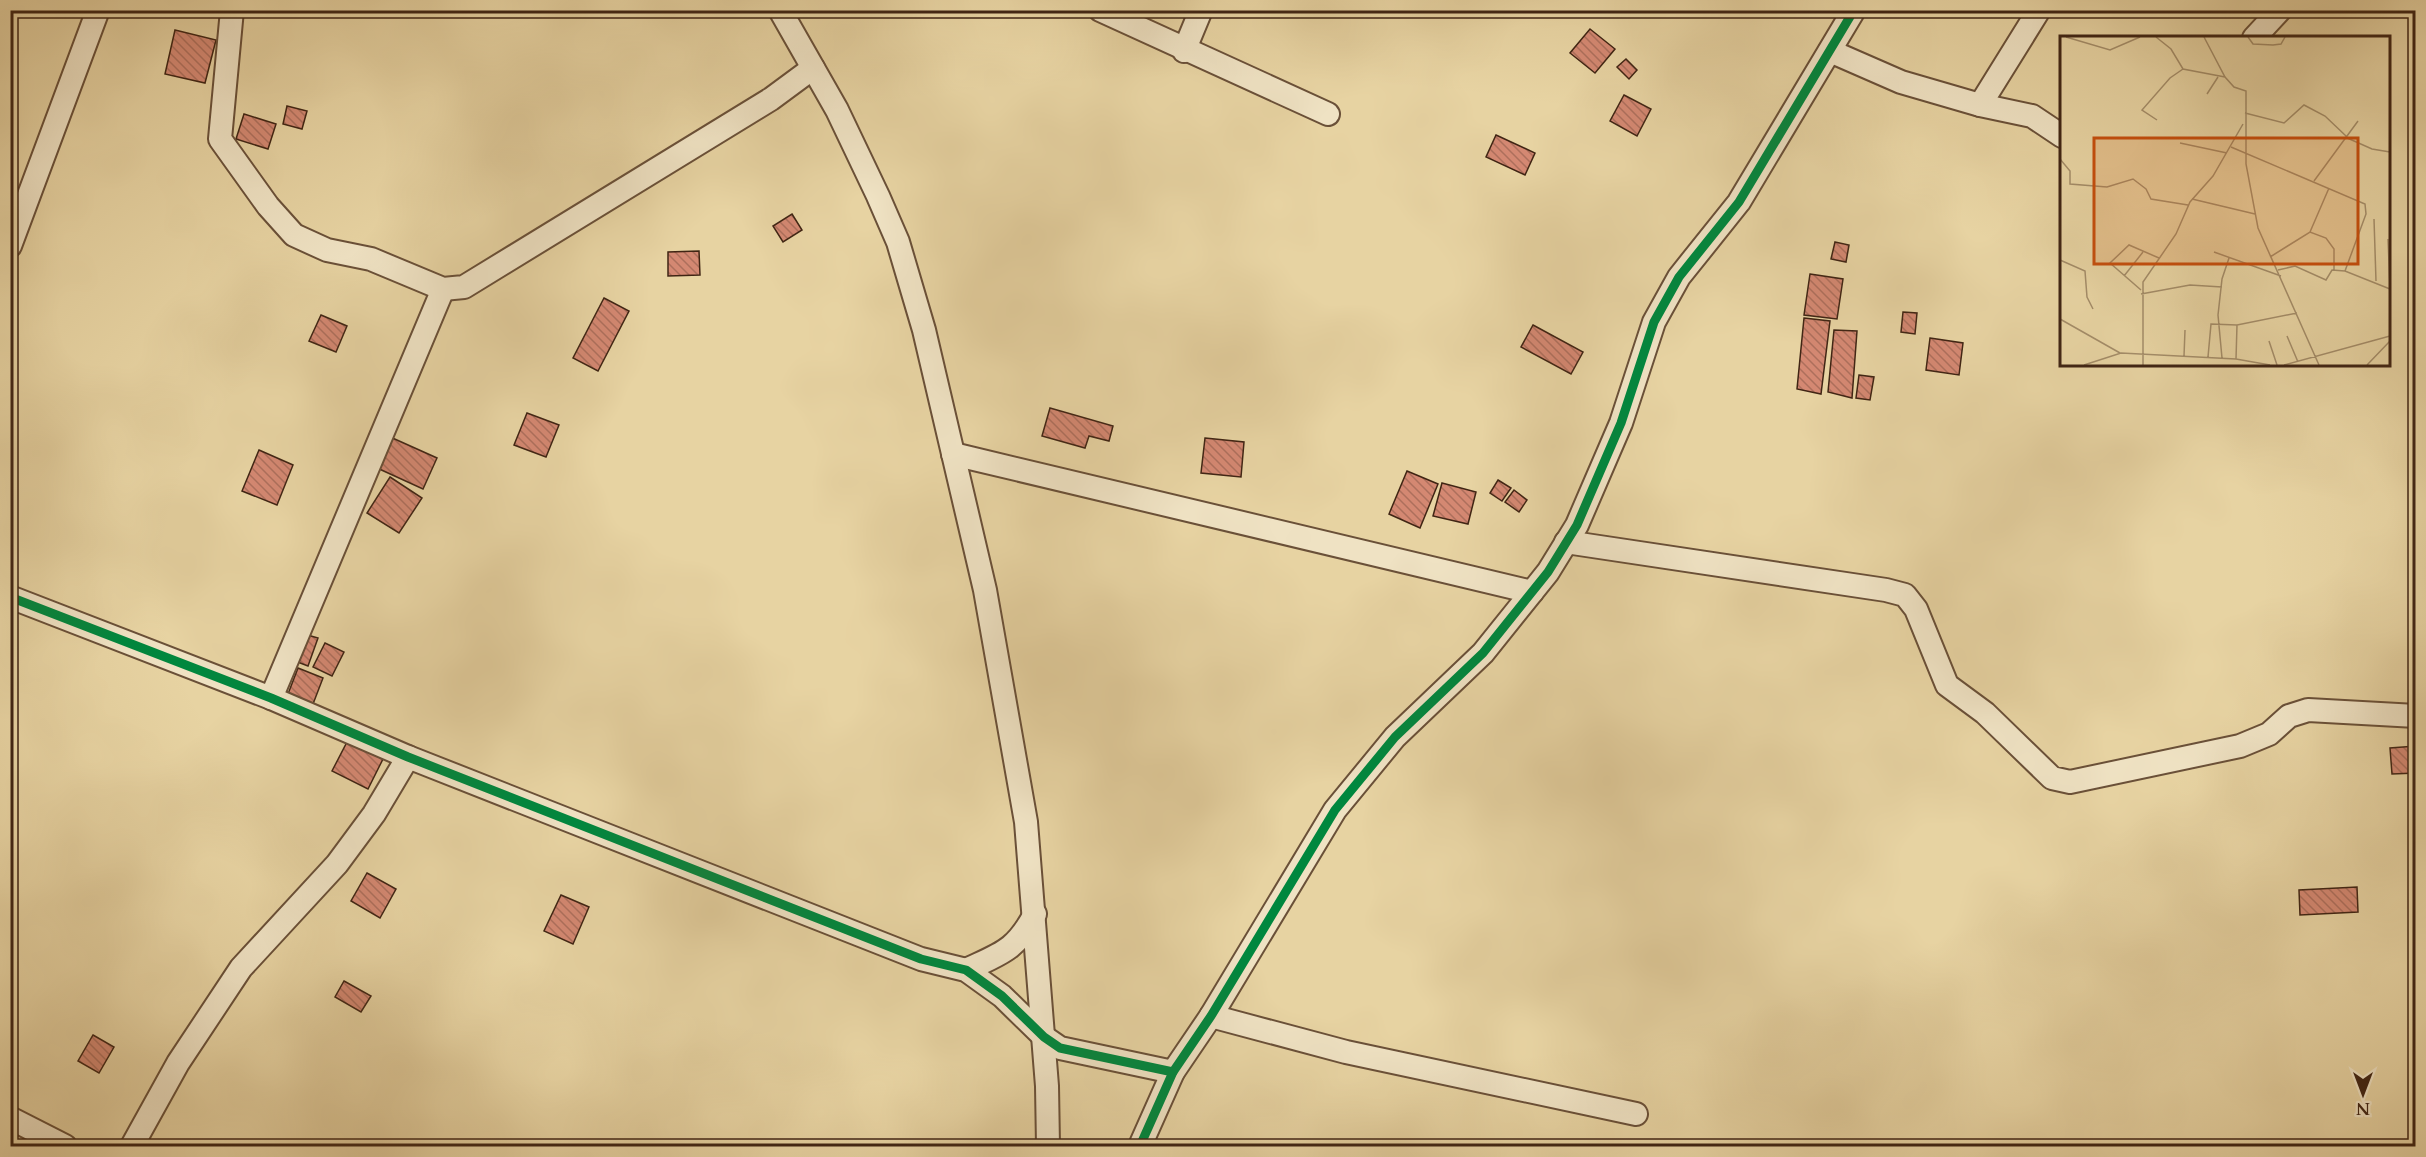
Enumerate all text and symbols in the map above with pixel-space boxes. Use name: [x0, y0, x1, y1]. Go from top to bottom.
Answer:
inset map: [2060, 36, 2390, 366]
north arrow: [2333, 1064, 2393, 1124]
text: N: [2356, 1097, 2370, 1119]

